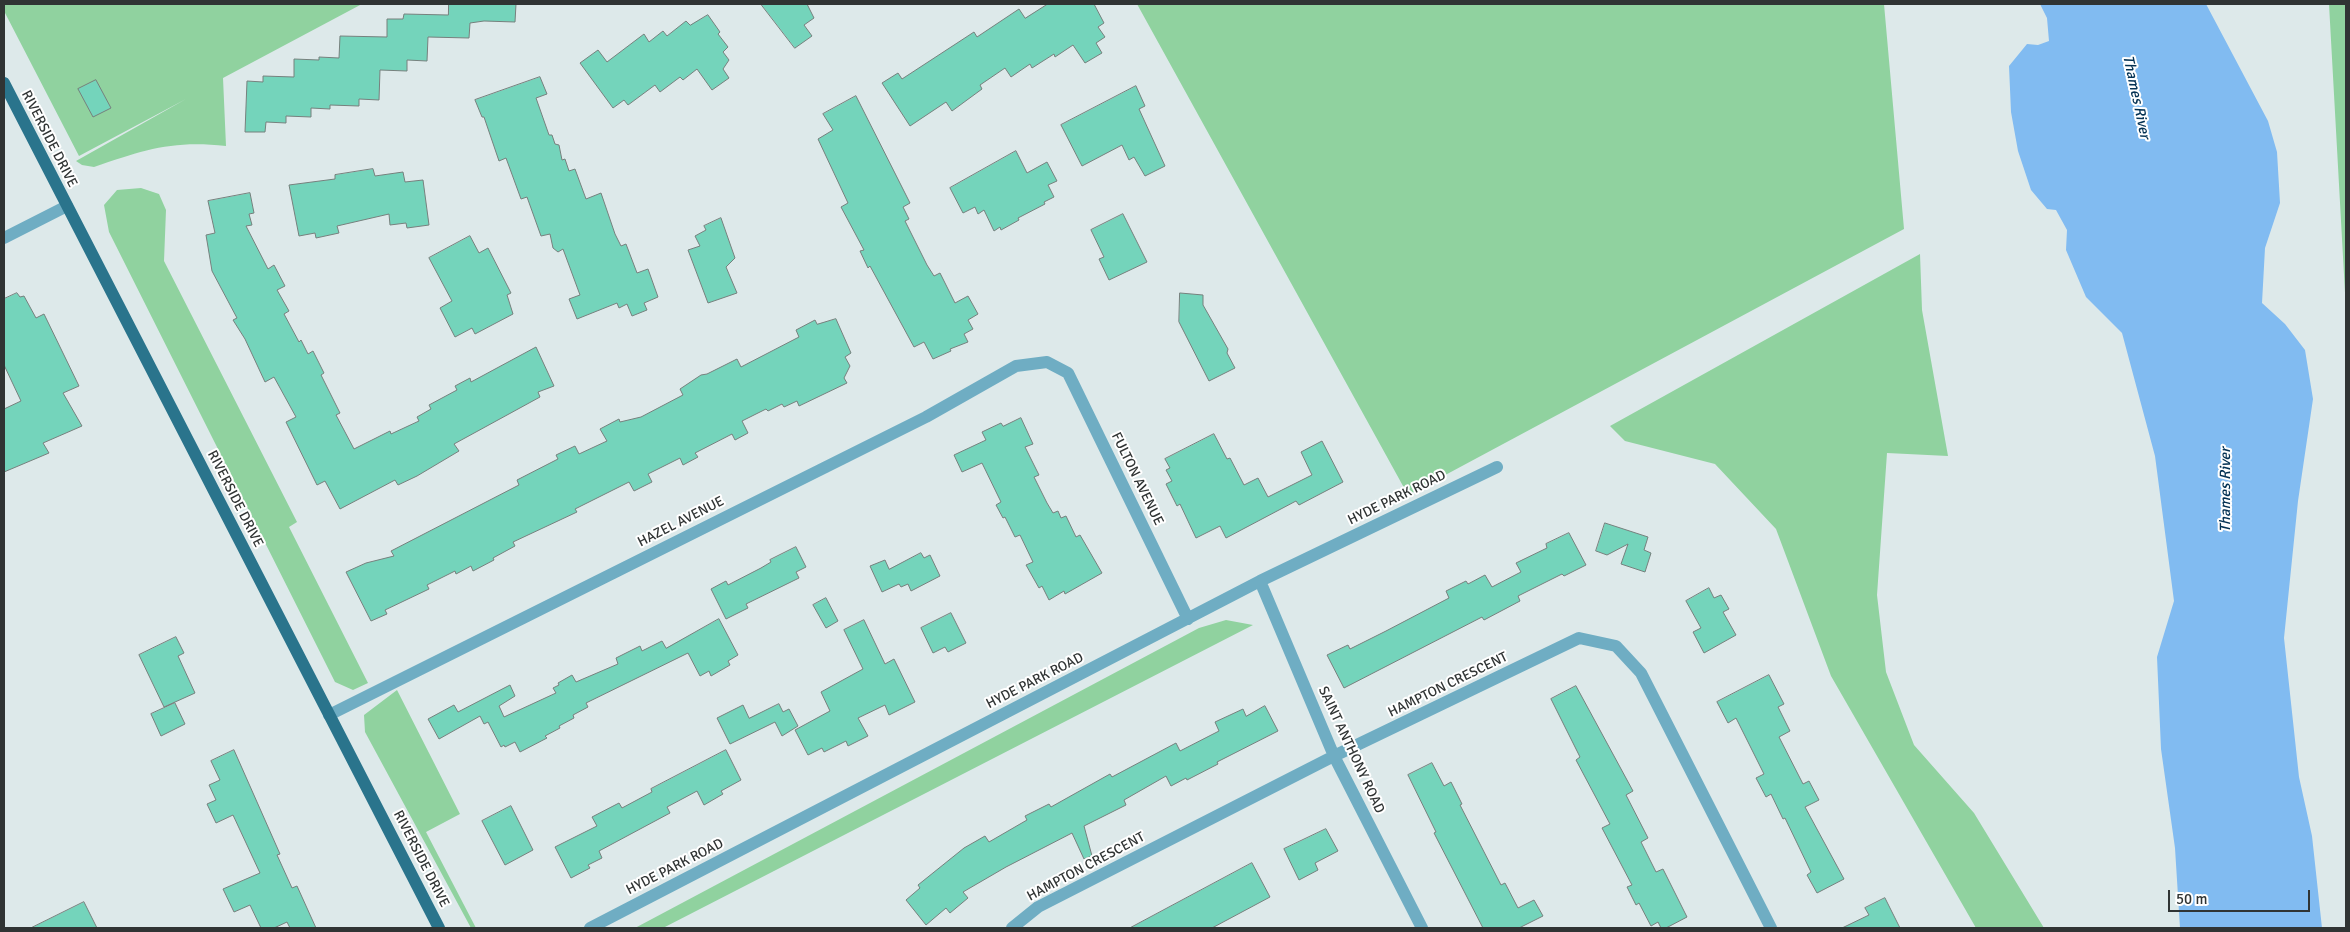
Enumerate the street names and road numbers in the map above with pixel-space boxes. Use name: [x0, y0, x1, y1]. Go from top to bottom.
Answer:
street label: RIVERSIDE DRIVE: [17, 88, 81, 190]
street label: FULTON AVENUE: [1107, 430, 1167, 528]
street label: RIVERSIDE DRIVE: [203, 448, 267, 550]
street label: HYDE PARK ROAD: [1345, 467, 1449, 529]
street label: HAZEL AVENUE: [635, 493, 727, 551]
street label: HYDE PARK ROAD: [984, 649, 1086, 713]
street label: HAMPTON CRESCENT: [1386, 649, 1510, 721]
street label: SAINT ANTHONY ROAD: [1314, 684, 1388, 816]
street label: RIVERSIDE DRIVE: [389, 808, 453, 910]
street label: HAMPTON CRESCENT: [1024, 829, 1148, 905]
street label: HYDE PARK ROAD: [624, 835, 726, 899]

